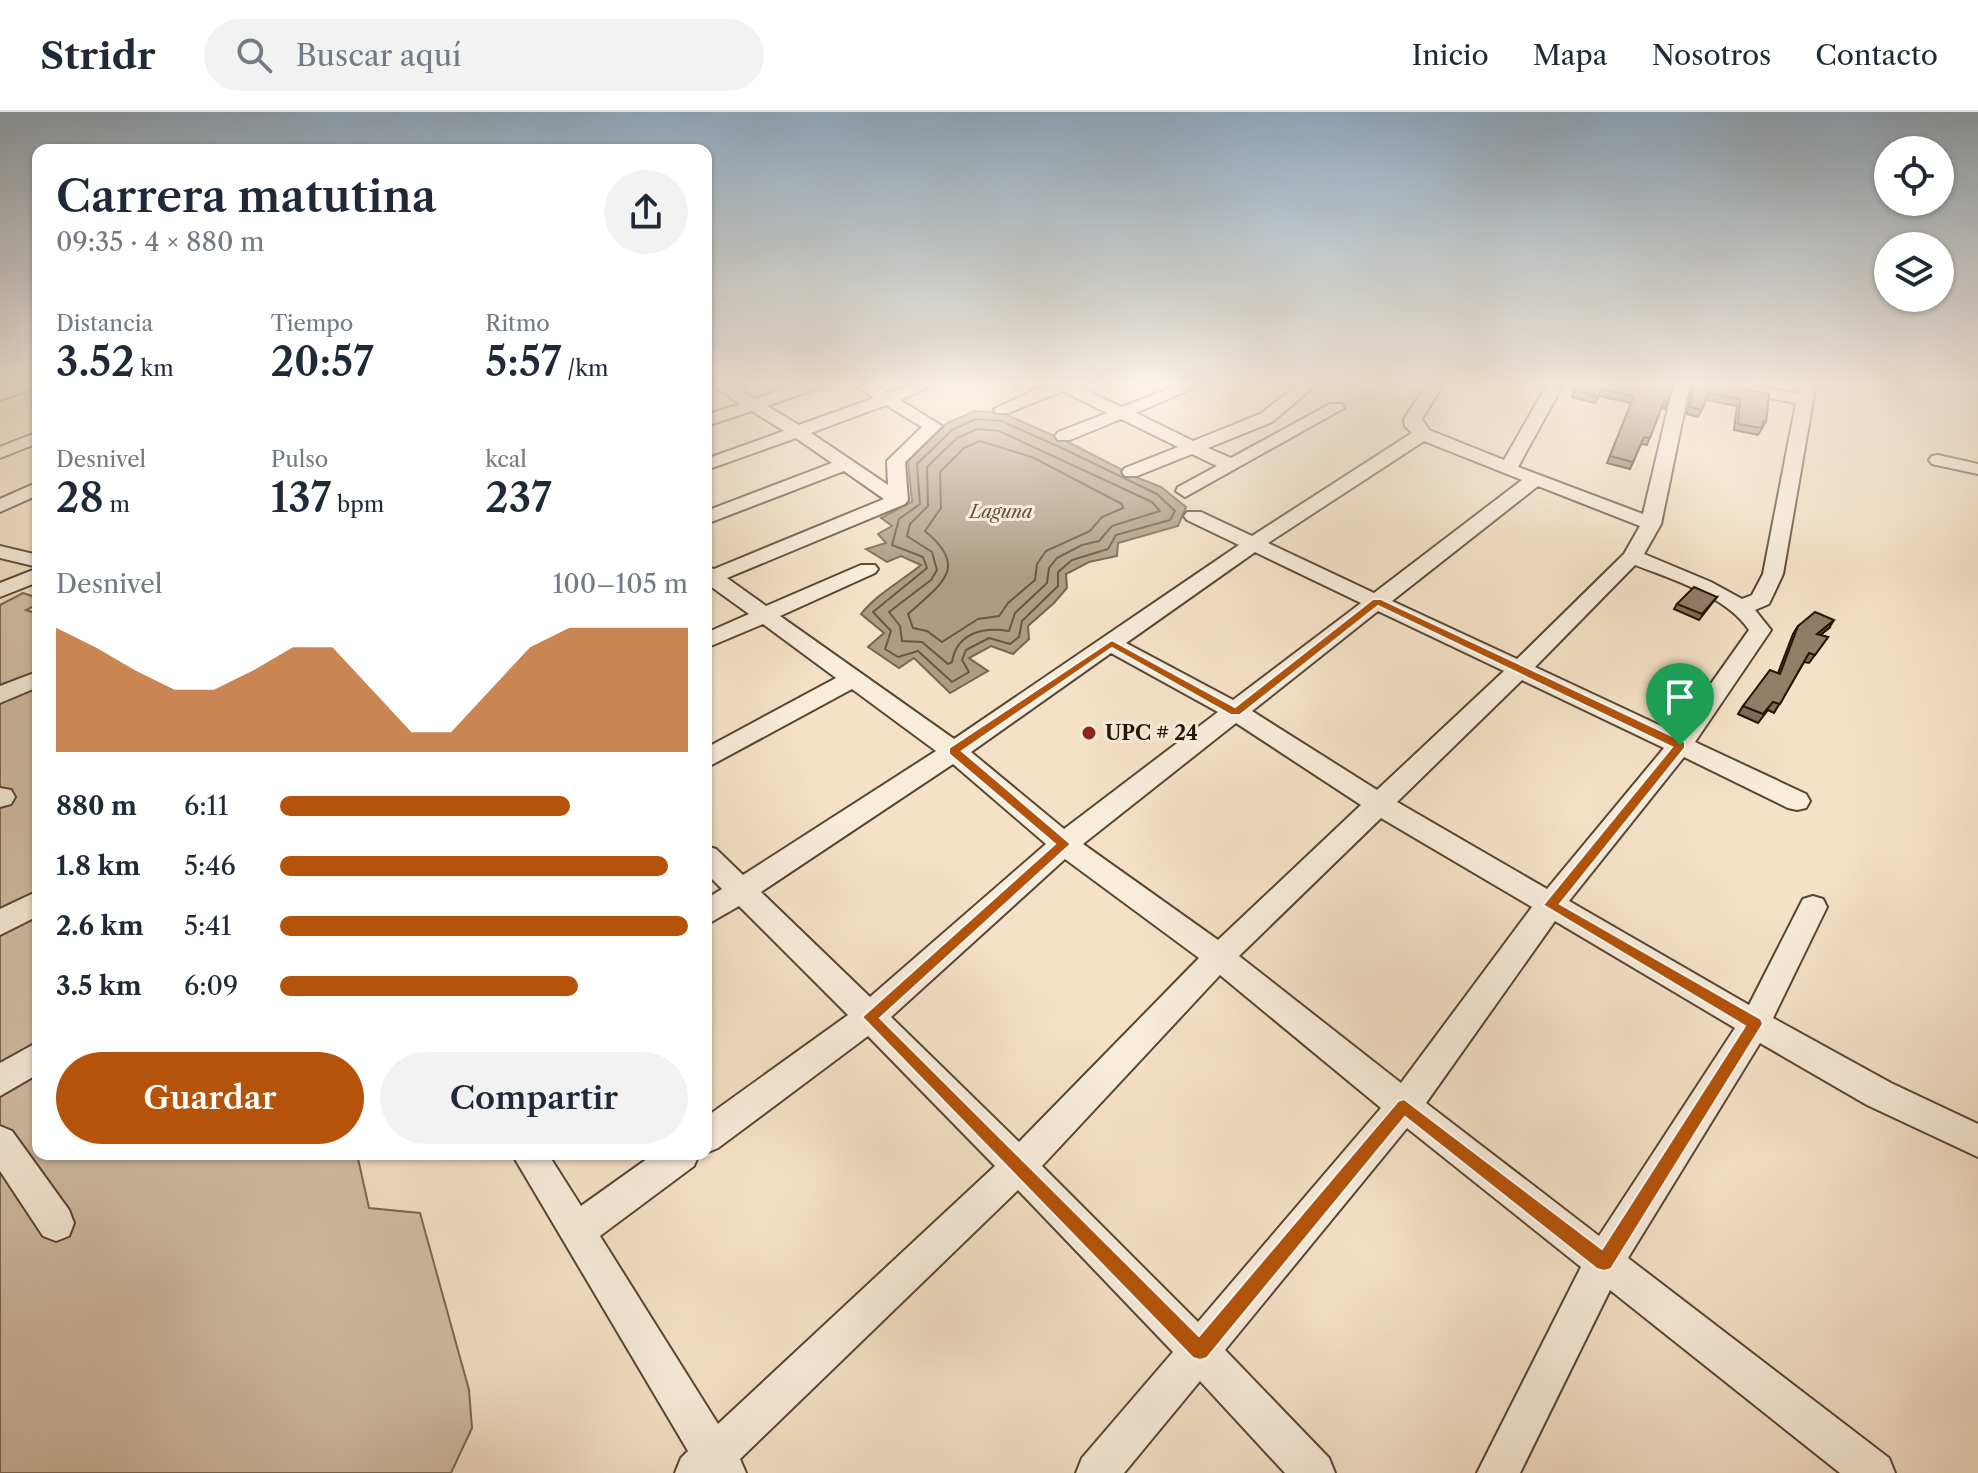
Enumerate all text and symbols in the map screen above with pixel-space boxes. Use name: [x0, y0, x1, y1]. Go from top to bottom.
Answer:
search box: [204, 19, 764, 91]
text: Stridr: [40, 32, 156, 79]
icon: search: [232, 33, 276, 77]
text: Buscar aquí: [296, 37, 461, 74]
text: Inicio: [1412, 38, 1489, 72]
text: Mapa: [1533, 38, 1608, 72]
text: Nosotros: [1652, 38, 1771, 72]
text: Contacto: [1815, 38, 1938, 72]
map controls: [1874, 136, 1954, 312]
button: locate: [1874, 136, 1954, 216]
text: Carrera matutina: [56, 169, 437, 223]
button: share: [604, 170, 688, 254]
text: 09:35 · 4 × 880 m: [56, 226, 265, 258]
button: layers: [1874, 232, 1954, 312]
text: Distancia: [56, 310, 153, 337]
text: Tiempo: [271, 310, 353, 337]
text: Ritmo: [485, 310, 550, 337]
text: 3.52: [56, 337, 135, 386]
text: 20:57: [271, 337, 374, 386]
text: 5:57: [485, 337, 561, 386]
text: km: [135, 355, 174, 382]
text: /km: [561, 355, 608, 382]
text: Desnivel: [56, 446, 146, 473]
text: Pulso: [271, 446, 328, 473]
text: kcal: [485, 446, 527, 473]
text: 28: [56, 473, 104, 522]
text: 137: [271, 473, 331, 522]
text: 237: [485, 473, 552, 522]
text: m: [104, 491, 130, 518]
text: bpm: [331, 491, 384, 518]
water label: Laguna: [968, 501, 1033, 523]
text: Desnivel: [56, 568, 163, 600]
text: 100–105 m: [552, 568, 688, 600]
pin: [1646, 663, 1714, 745]
icon: arrive: [1658, 675, 1702, 719]
place label: UPC # 24: [1105, 721, 1198, 745]
marker: UPC # 24: [1080, 724, 1098, 742]
text: 880 m: [56, 790, 137, 822]
text: 6:11: [184, 790, 228, 822]
text: 1.8 km: [56, 850, 140, 882]
text: 5:46: [184, 850, 236, 882]
text: 2.6 km: [56, 910, 144, 942]
text: 5:41: [184, 910, 231, 942]
text: 3.5 km: [56, 970, 142, 1002]
text: 6:09: [184, 970, 238, 1002]
button: Guardar: [56, 1052, 364, 1144]
button: Compartir: [380, 1052, 688, 1144]

